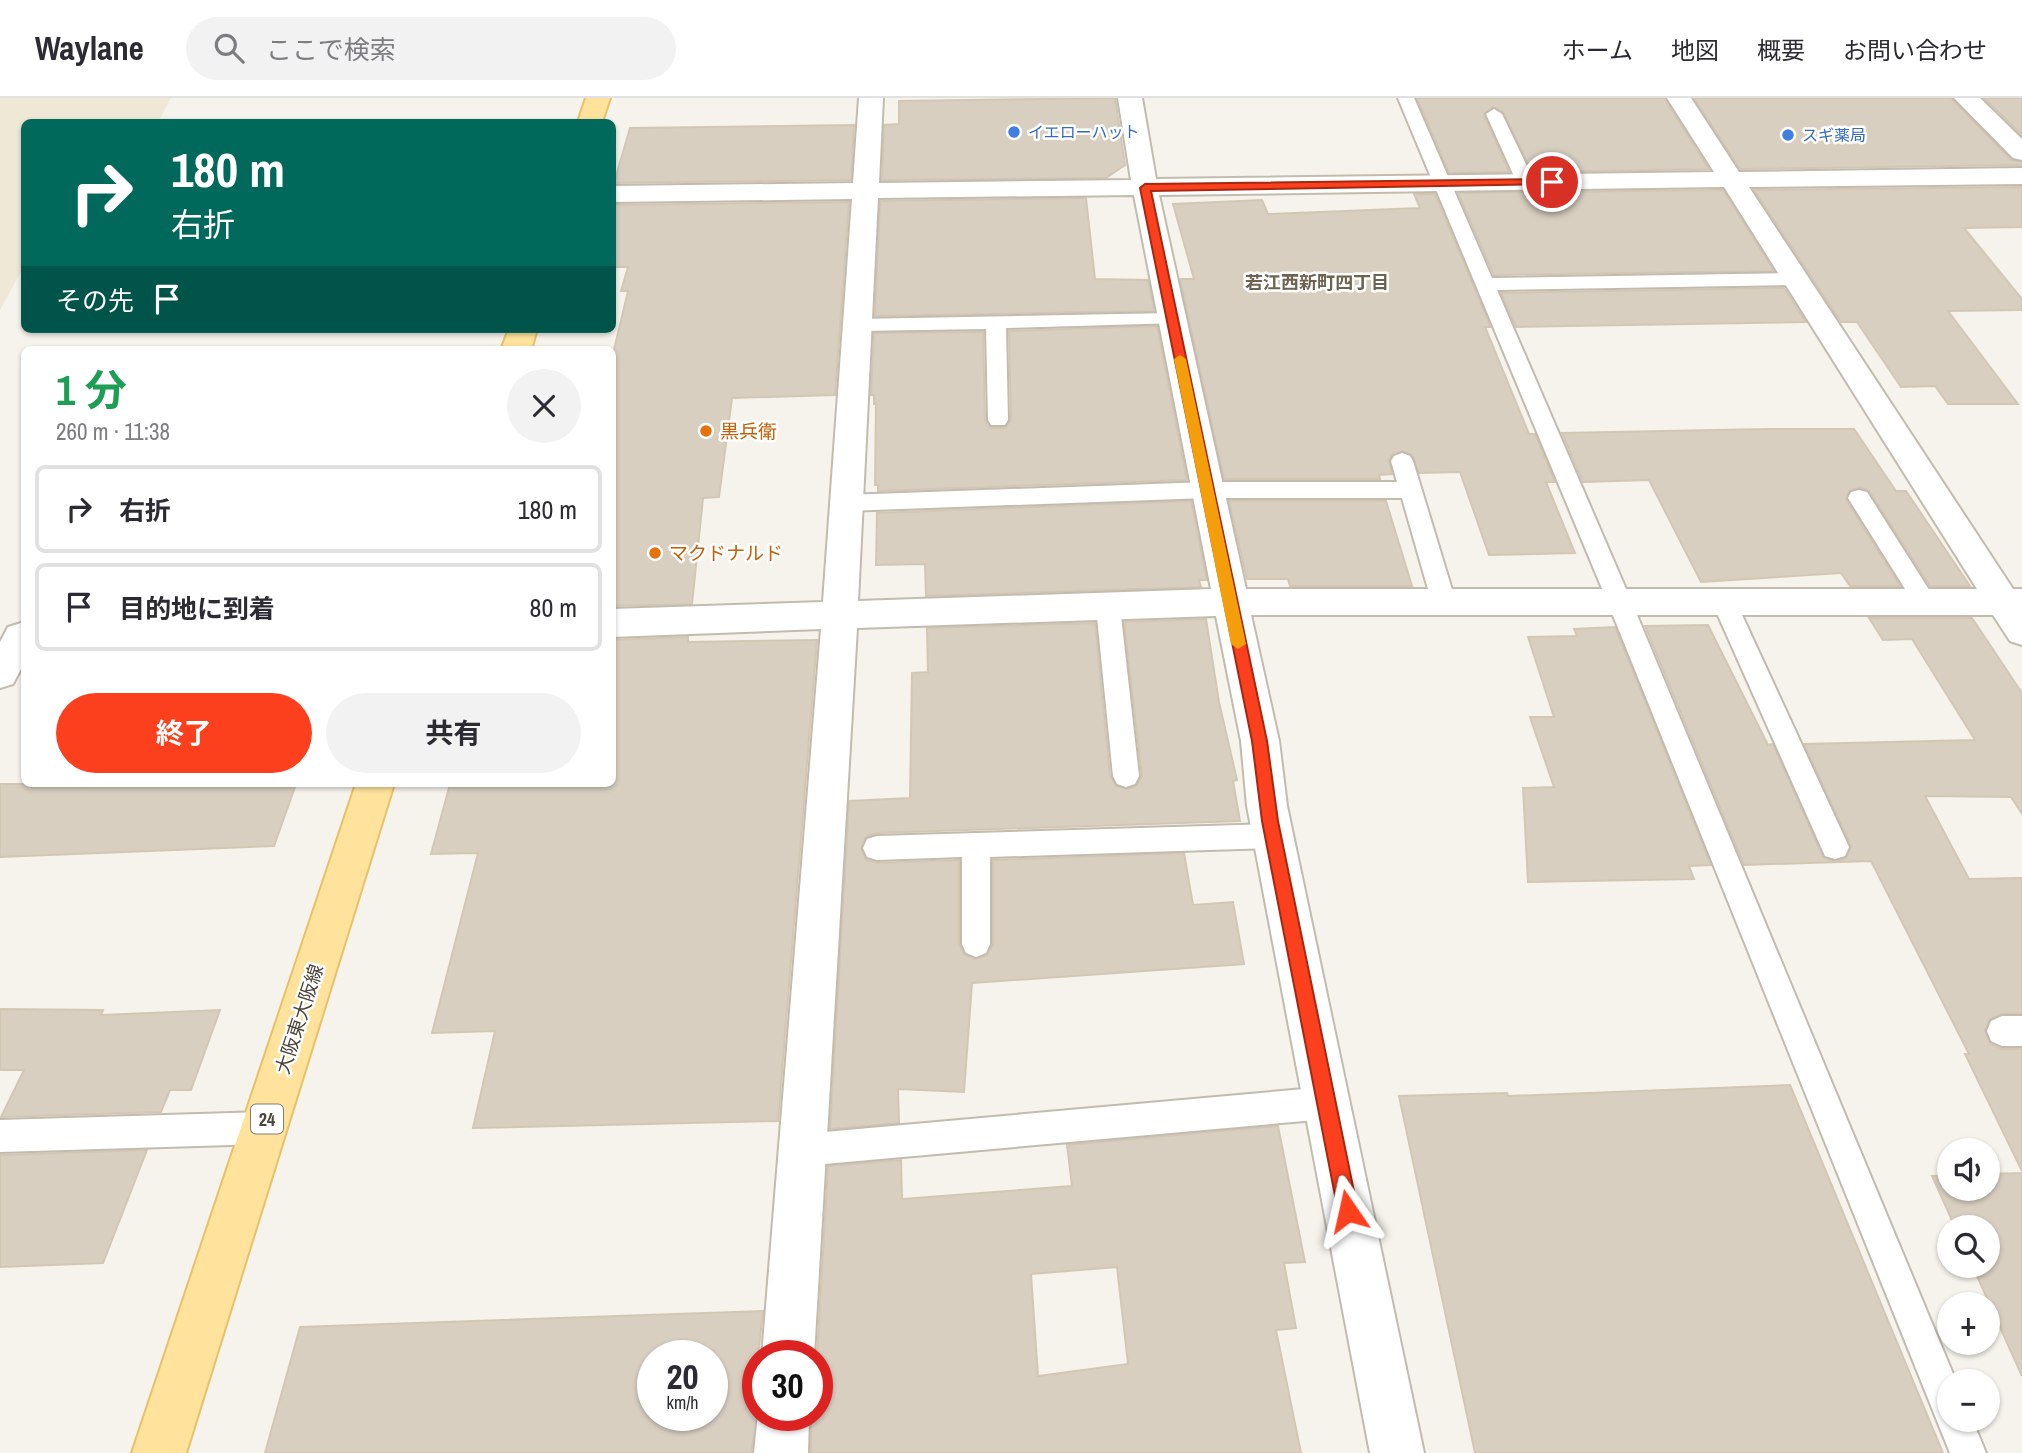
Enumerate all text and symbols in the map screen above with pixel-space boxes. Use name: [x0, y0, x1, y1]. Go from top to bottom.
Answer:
search box: [186, 17, 676, 80]
text: Waylane: [35, 26, 144, 70]
icon: search: [210, 29, 248, 67]
text: ここで検索: [266, 32, 396, 67]
text: ホーム: [1562, 34, 1633, 66]
text: 地図: [1671, 34, 1719, 66]
text: 概要: [1757, 34, 1805, 66]
text: お問い合わせ: [1843, 34, 1987, 66]
place label: イエローハット: [1028, 121, 1140, 143]
marker: イエローハット: [1006, 124, 1022, 140]
place label: スギ薬局: [1802, 124, 1866, 146]
marker: スギ薬局: [1780, 127, 1796, 143]
text: 180 m: [171, 136, 285, 202]
icon: right: [56, 147, 147, 238]
pin: [1522, 152, 1582, 212]
icon: arrive: [1533, 163, 1571, 201]
text: 右折: [171, 203, 235, 246]
district label: 若江西新町四丁目: [1245, 270, 1389, 295]
icon: arrive: [148, 280, 186, 318]
text: その先: [56, 283, 134, 318]
text: 1 分: [56, 362, 127, 418]
button: close: [507, 369, 581, 443]
text: 260 m · 11:38: [56, 416, 170, 447]
place label: 黒兵衛: [720, 418, 777, 444]
marker: 黒兵衛: [698, 423, 714, 439]
icon: right: [60, 490, 98, 528]
text: 180 m: [518, 492, 577, 527]
text: 右折: [119, 493, 171, 528]
place label: マクドナルド: [669, 540, 783, 566]
marker: マクドナルド: [647, 545, 663, 561]
icon: arrive: [60, 588, 98, 626]
text: 80 m: [530, 590, 577, 625]
text: 目的地に到着: [119, 591, 275, 626]
button: 終了: [56, 693, 312, 773]
button: 共有: [326, 693, 581, 773]
street label: 大阪東大阪線: [269, 961, 329, 1077]
road number: 24: [251, 1104, 283, 1134]
map controls: [1937, 1138, 2000, 1432]
button: sound: [1937, 1138, 2000, 1201]
position arrow: [1311, 1174, 1385, 1248]
button: search: [1937, 1215, 2000, 1278]
button: +: [1937, 1292, 2000, 1355]
speed limit sign: 30: [742, 1340, 833, 1431]
text: 20: [667, 1353, 698, 1400]
button: −: [1937, 1369, 2000, 1432]
text: km/h: [667, 1390, 699, 1415]

